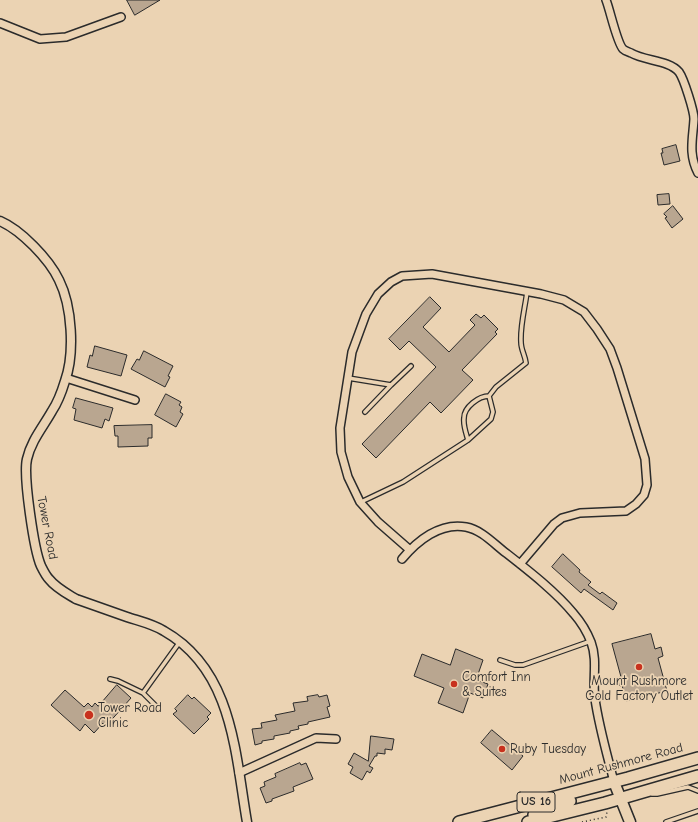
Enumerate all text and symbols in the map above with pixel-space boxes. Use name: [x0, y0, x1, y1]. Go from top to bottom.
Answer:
street label: Tower Road: [33, 495, 61, 561]
marker: Mount Rushmore Gold Factory Outlet: [634, 662, 644, 672]
place label: Comfort Inn & Suites: [462, 669, 531, 700]
place label: Mount Rushmore Gold Factory Outlet: [585, 673, 693, 704]
marker: Comfort Inn & Suites: [449, 679, 459, 689]
place label: Tower Road Clinic: [98, 700, 162, 731]
marker: Tower Road Clinic: [83, 709, 95, 721]
street label: Mount Rushmore Road: [557, 740, 685, 788]
place label: Ruby Tuesday: [510, 741, 586, 757]
marker: Ruby Tuesday: [497, 744, 507, 754]
road number: US 16: [517, 792, 555, 812]

